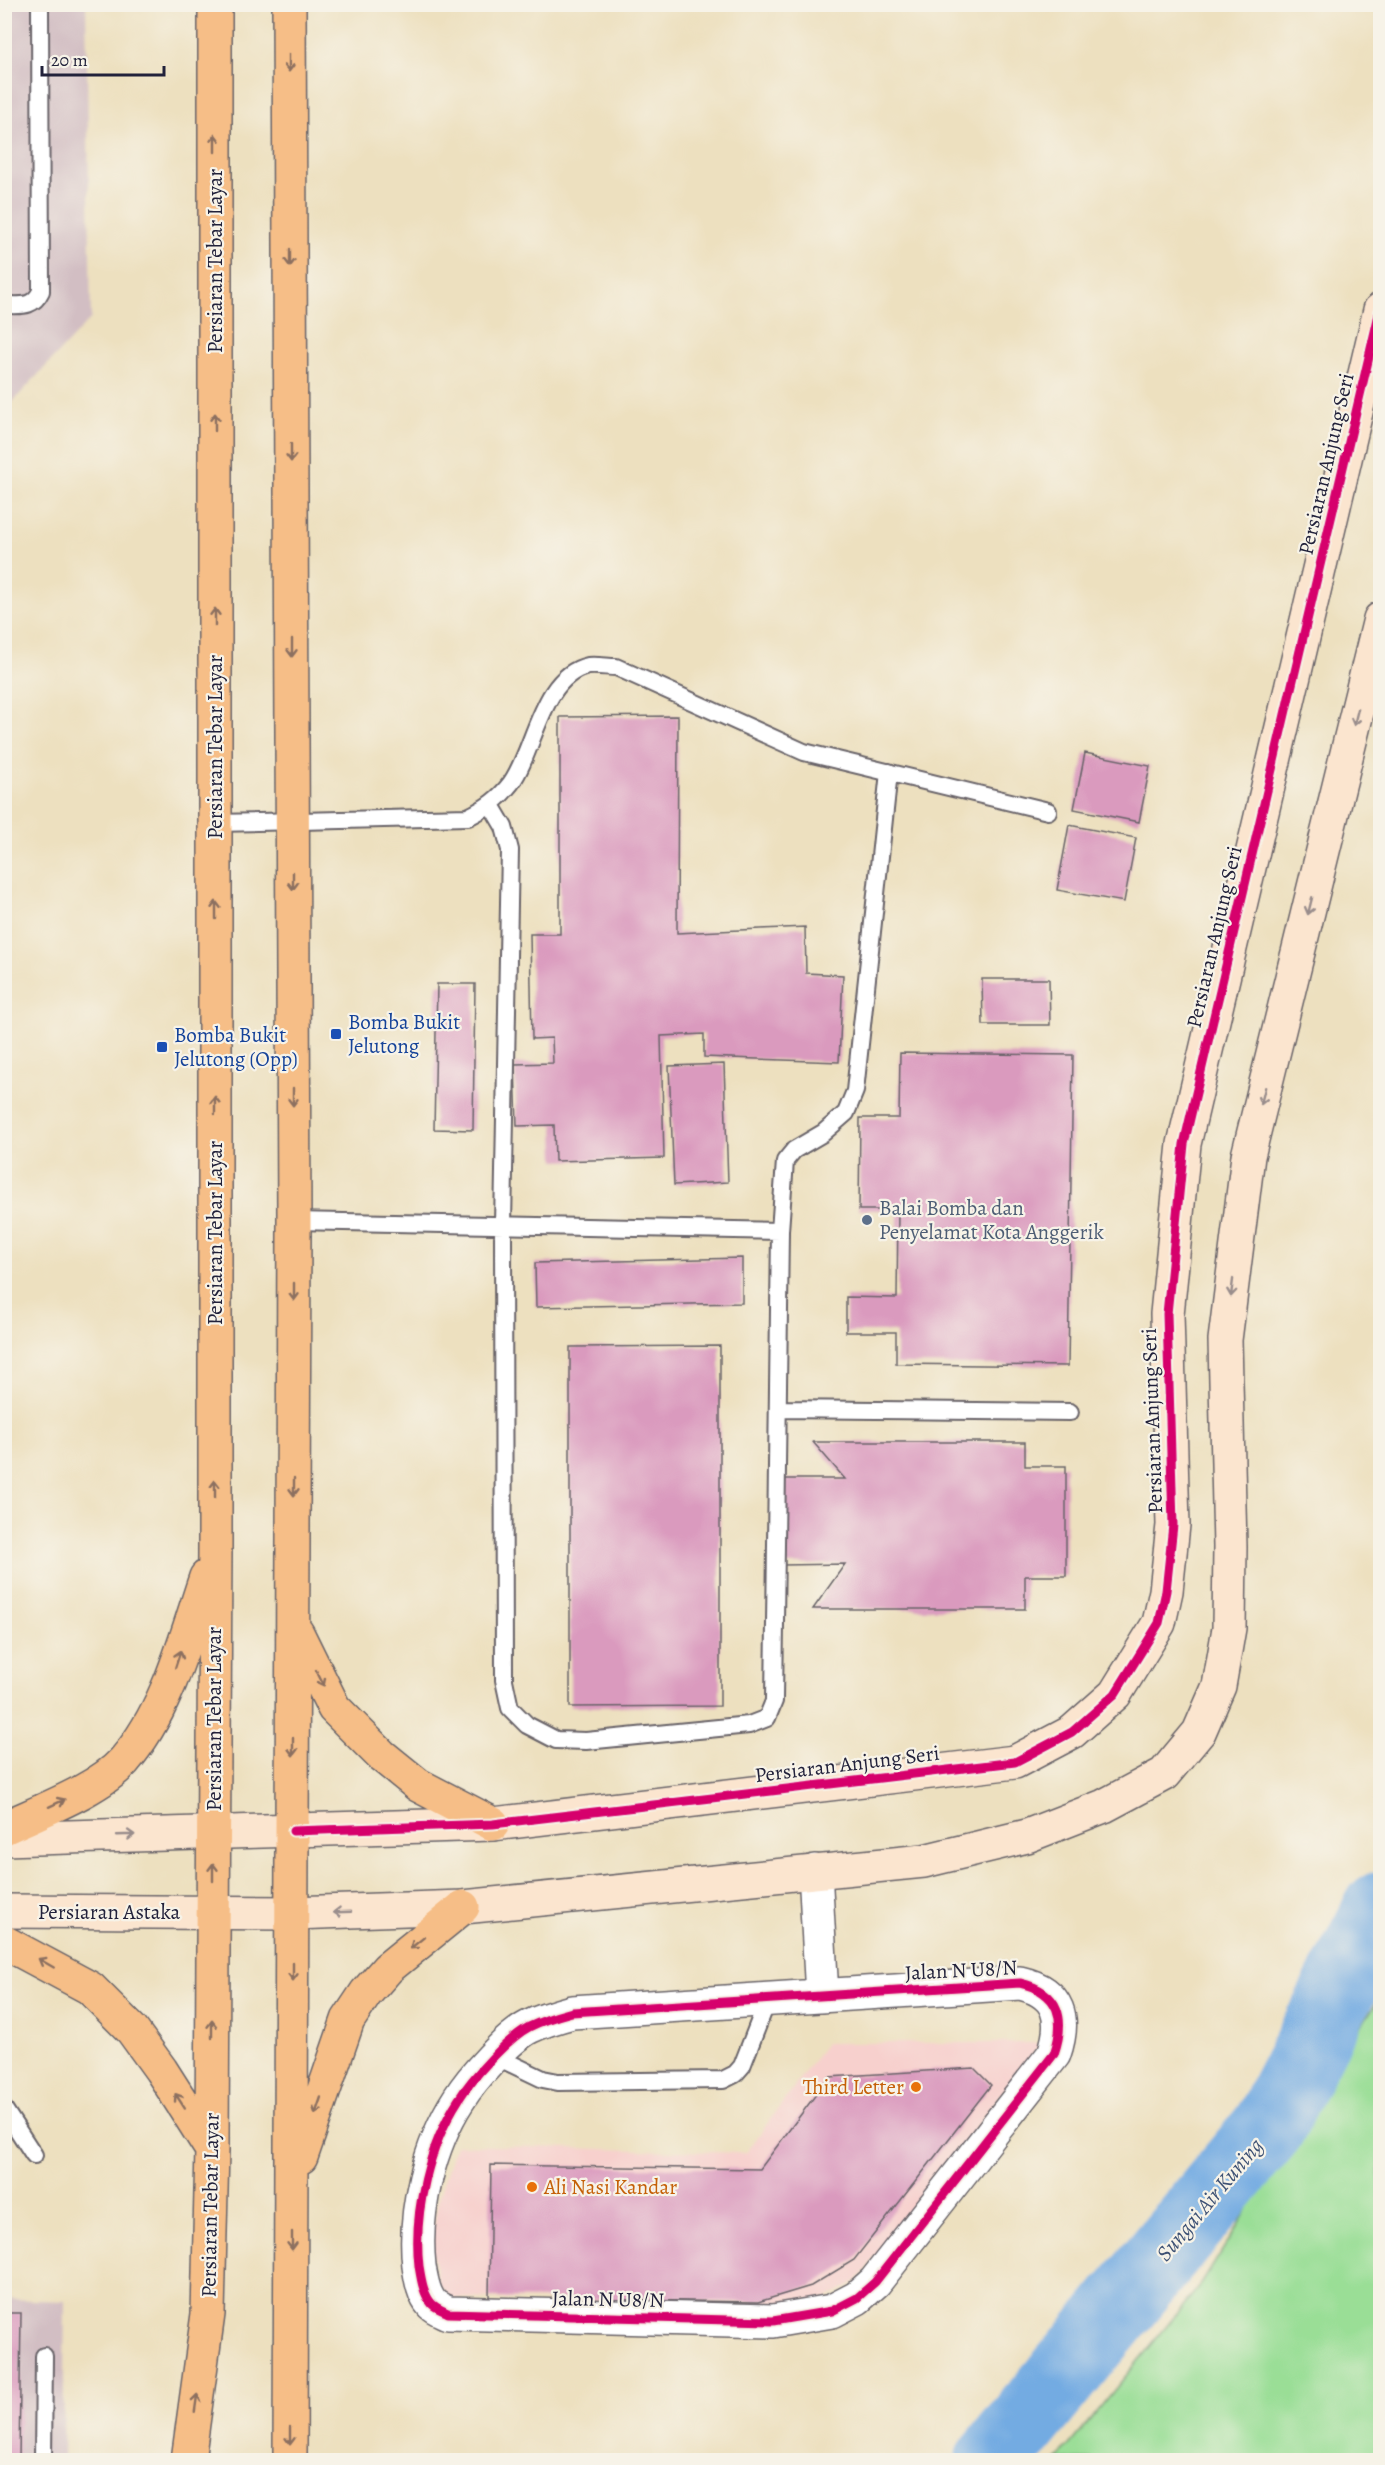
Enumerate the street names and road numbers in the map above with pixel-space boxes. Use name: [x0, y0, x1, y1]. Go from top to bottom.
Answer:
street label: Persiaran Tebar Layar: [201, 169, 229, 353]
street label: Persiaran Anjung Seri: [1291, 370, 1361, 558]
street label: Persiaran Tebar Layar: [201, 655, 229, 839]
street label: Persiaran Anjung Seri: [1179, 843, 1249, 1031]
street label: Persiaran Tebar Layar: [201, 1141, 229, 1325]
street label: Persiaran Anjung Seri: [1135, 1328, 1169, 1514]
street label: Persiaran Tebar Layar: [200, 1627, 228, 1811]
street label: Persiaran Anjung Seri: [753, 1739, 941, 1789]
street label: Persiaran Astaka: [38, 1898, 181, 1926]
street label: Jalan N U8/N: [904, 1953, 1018, 1987]
street label: Persiaran Tebar Layar: [194, 2112, 226, 2298]
street label: Jalan N U8/N: [552, 2284, 664, 2314]

